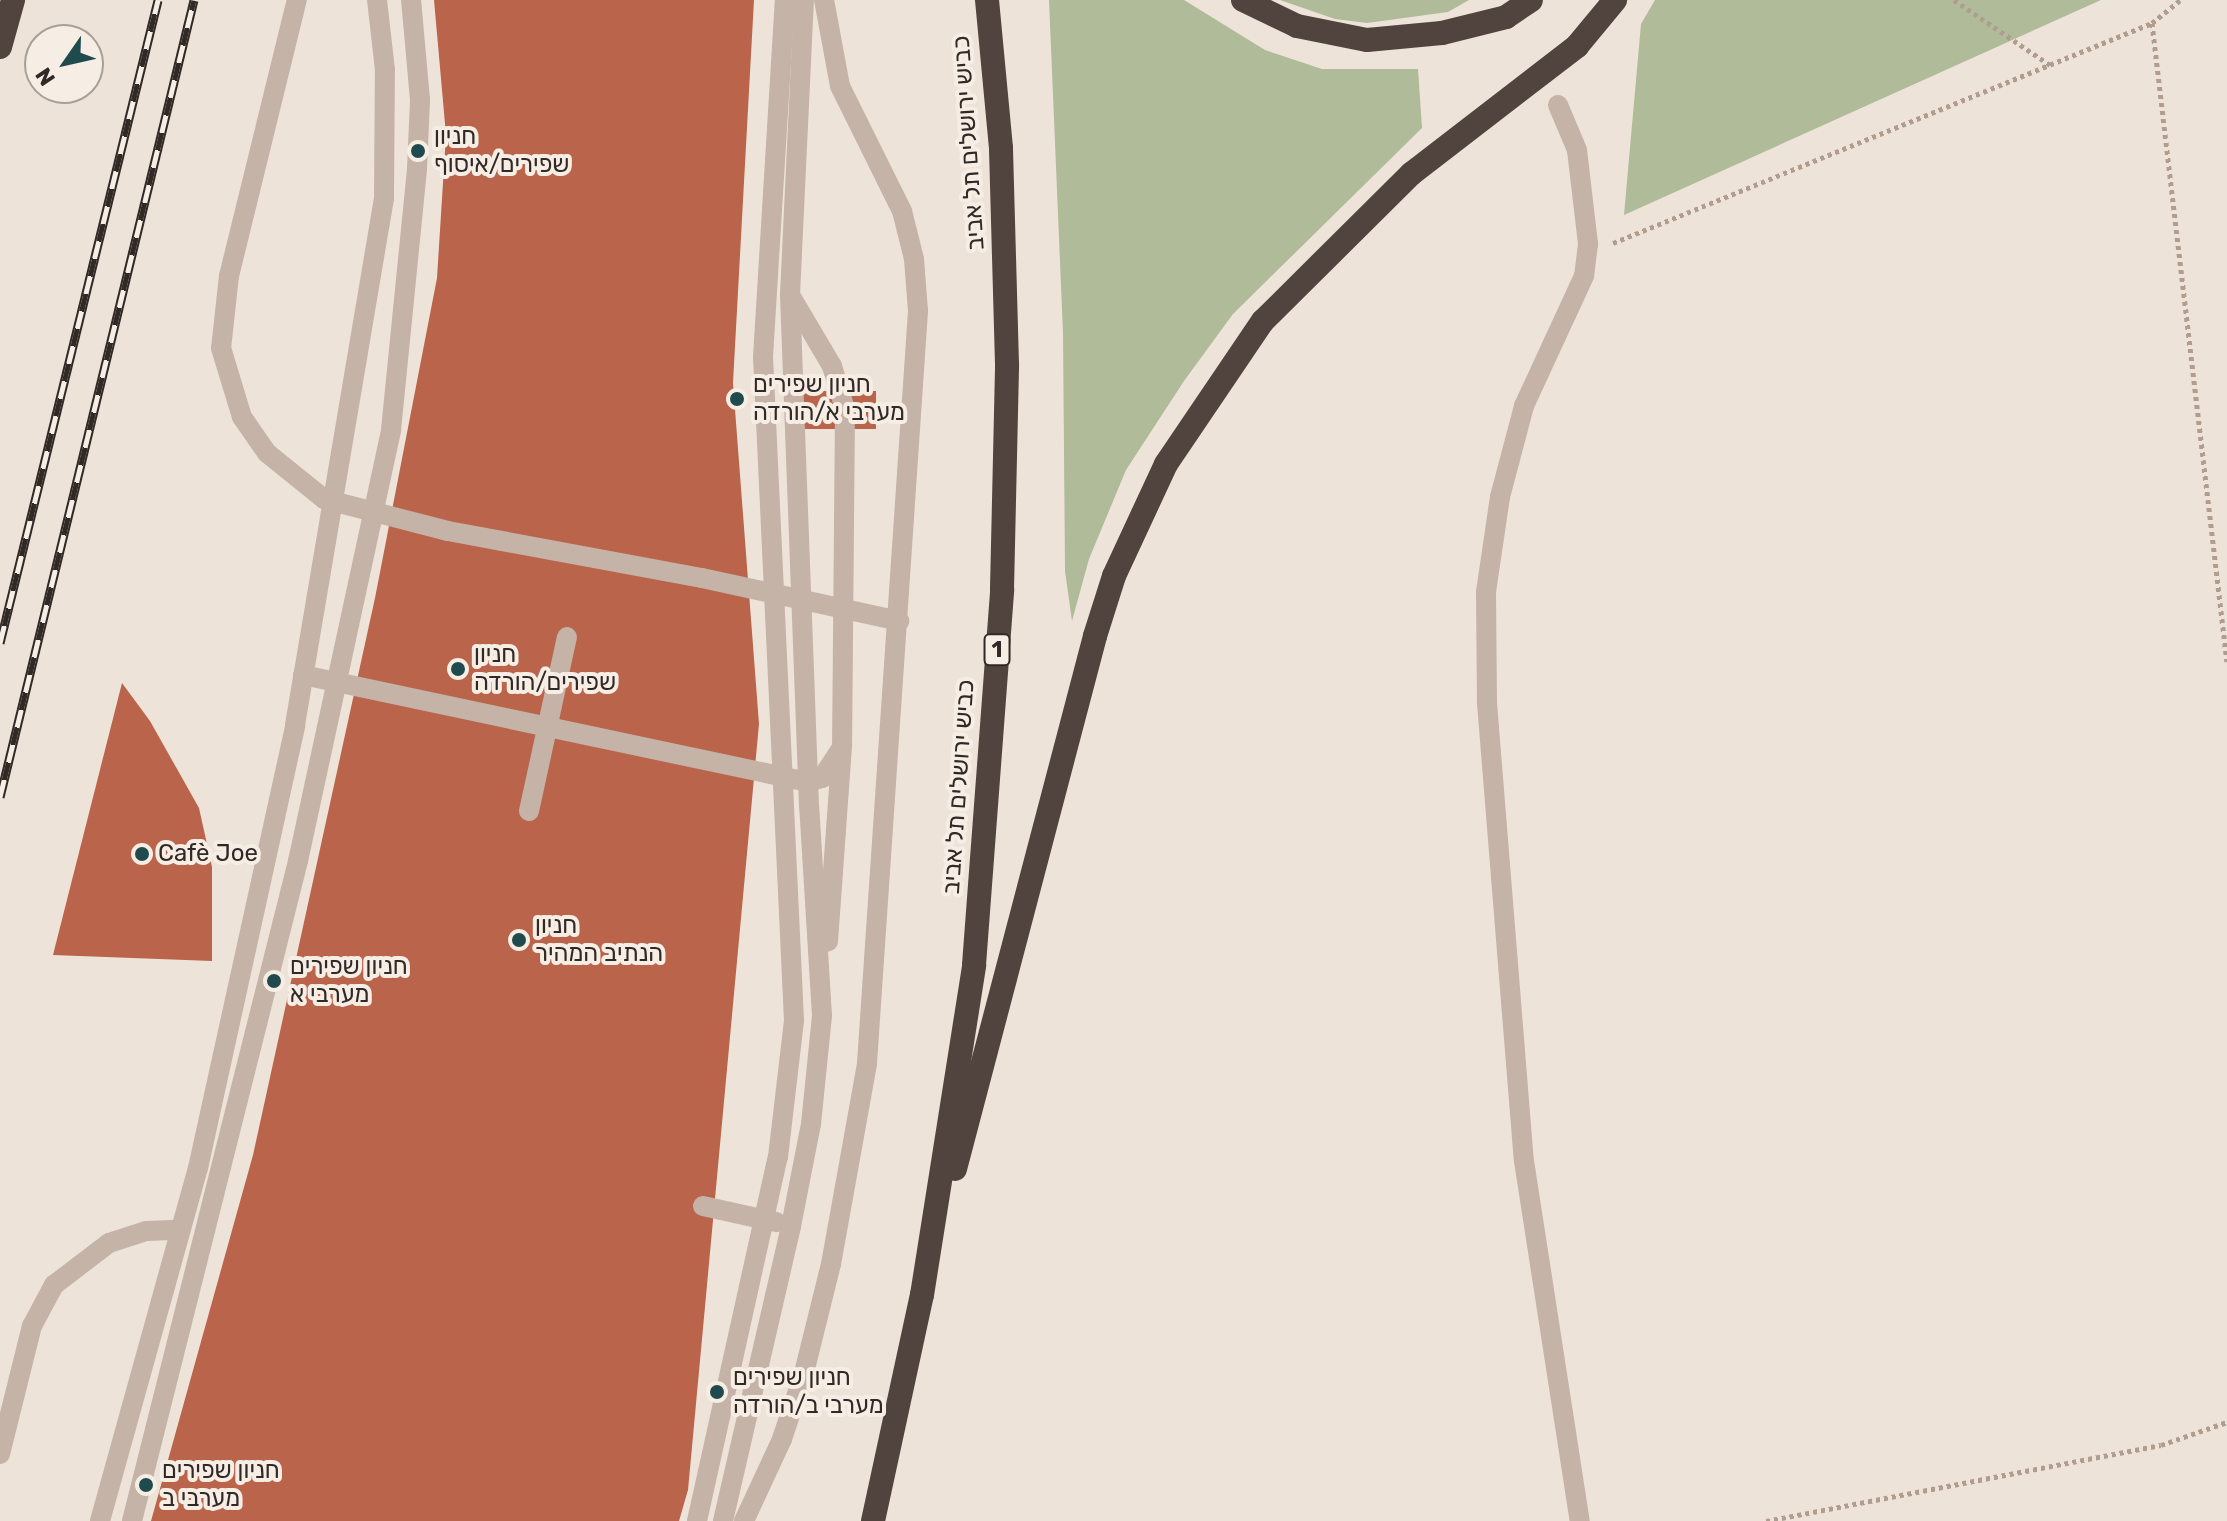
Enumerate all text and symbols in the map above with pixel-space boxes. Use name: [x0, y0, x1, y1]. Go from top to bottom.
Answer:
north arrow: [24, 24, 104, 104]
street label: כביש ירושלים תל אביב: [947, 34, 991, 252]
text: N: [30, 62, 61, 91]
place label: חניון שפירים/איסוף: [434, 123, 569, 179]
marker: חניון שפירים/איסוף: [409, 142, 427, 160]
place label: חניון שפירים מערבי א/הורדה: [753, 371, 905, 427]
marker: חניון שפירים מערבי א/הורדה: [728, 390, 746, 408]
road number: 1: [983, 632, 1011, 668]
place label: חניון שפירים/הורדה: [474, 641, 616, 697]
marker: חניון שפירים/הורדה: [449, 660, 467, 678]
street label: כביש ירושלים תל אביב: [937, 678, 981, 896]
place label: Cafè Joe: [158, 840, 258, 868]
marker: Cafè Joe: [133, 845, 151, 863]
place label: חניון הנתיב המהיר: [535, 912, 663, 968]
marker: חניון הנתיב המהיר: [510, 931, 528, 949]
place label: חניון שפירים מערבי א: [290, 953, 408, 1009]
marker: חניון שפירים מערבי א: [265, 972, 283, 990]
place label: חניון שפירים מערבי ב/הורדה: [733, 1364, 884, 1420]
marker: חניון שפירים מערבי ב/הורדה: [708, 1383, 726, 1401]
place label: חניון שפירים מערבי ב: [162, 1457, 280, 1513]
marker: חניון שפירים מערבי ב: [137, 1476, 155, 1494]

